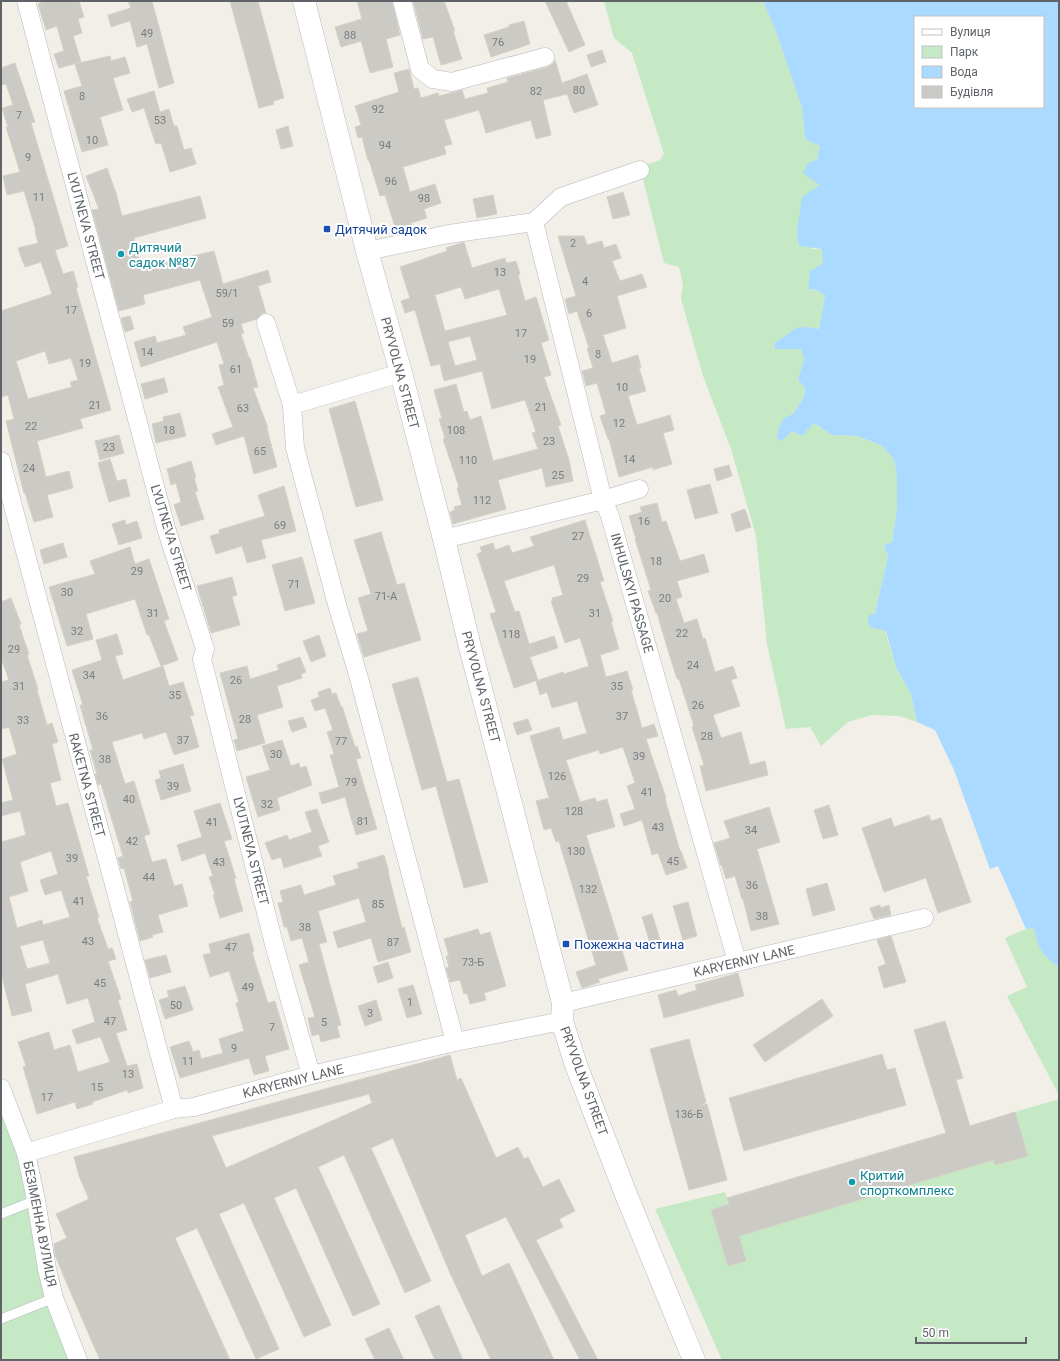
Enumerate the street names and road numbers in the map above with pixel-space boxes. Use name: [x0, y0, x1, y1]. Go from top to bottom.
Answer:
street label: LYUTNEVA STREET: [64, 170, 108, 282]
street label: PRYVOLNA STREET: [378, 315, 422, 431]
street label: LYUTNEVA STREET: [148, 483, 194, 594]
street label: INHULSKYI PASSAGE: [608, 531, 656, 655]
street label: PRYVOLNA STREET: [459, 629, 503, 745]
street label: RAKETNA STREET: [66, 731, 108, 839]
street label: LYUTNEVA STREET: [230, 795, 272, 907]
street label: KARYERNIY LANE: [692, 942, 796, 980]
street label: PRYVOLNA STREET: [557, 1024, 611, 1138]
street label: KARYERNIY LANE: [241, 1061, 345, 1101]
street label: БЕЗІМЕННА ВУЛИЦЯ: [20, 1160, 60, 1288]

